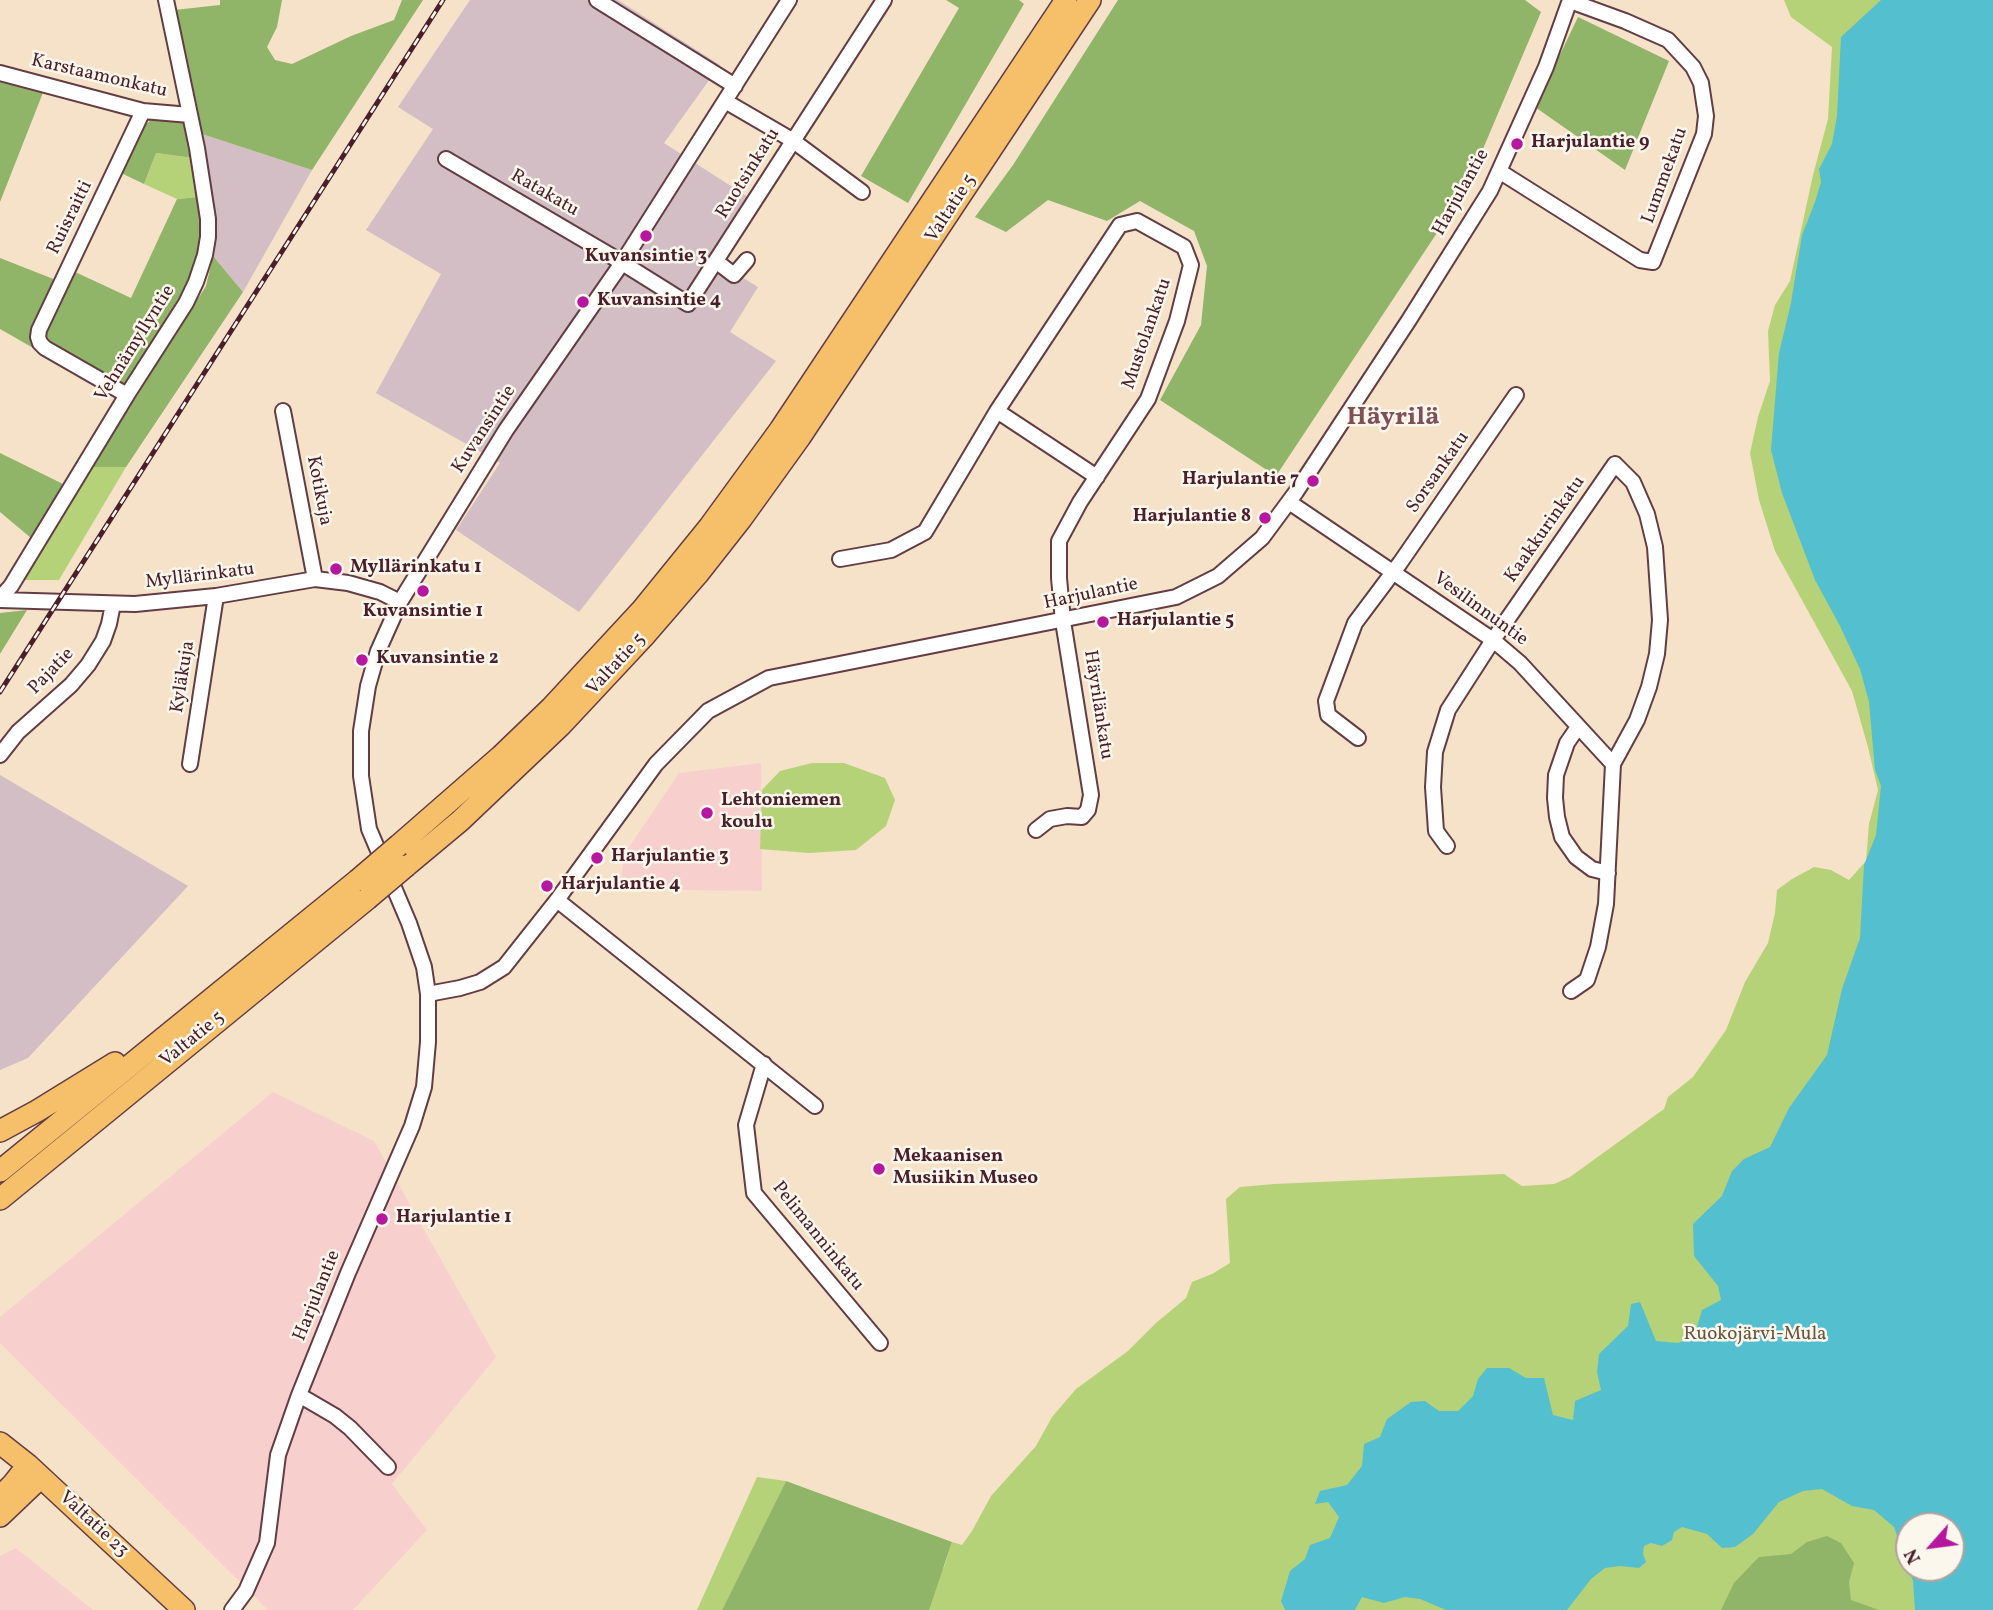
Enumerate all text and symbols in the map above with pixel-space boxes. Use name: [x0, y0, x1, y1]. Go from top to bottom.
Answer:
street label: Karstaamonkatu: [29, 50, 169, 104]
street label: Ruotsinkatu: [712, 124, 786, 224]
street label: Lummekatu: [1638, 125, 1694, 227]
place label: Harjulantie 9: [1531, 133, 1649, 155]
marker: Harjulantie 9: [1509, 136, 1525, 152]
street label: Harjulantie: [1429, 146, 1495, 240]
street label: Ratakatu: [506, 165, 582, 223]
street label: Valtatie 5: [922, 171, 982, 247]
street label: Ruisraitti: [43, 177, 99, 259]
marker: Kuvansintie 3: [638, 228, 654, 244]
place label: Kuvansintie 3: [585, 247, 707, 269]
street label: Mustolankatu: [1118, 275, 1178, 393]
street label: Vehnämyllyntie: [91, 282, 181, 406]
place label: Kuvansintie 4: [597, 291, 721, 313]
marker: Kuvansintie 4: [575, 294, 591, 310]
street label: Kuvansintie: [448, 382, 522, 478]
district label: Häyrilä: [1347, 403, 1439, 435]
street label: Sorsankatu: [1403, 428, 1475, 518]
street label: Kotikuja: [300, 454, 336, 528]
place label: Harjulantie 7: [1182, 470, 1299, 492]
street label: Kaakkurinkatu: [1501, 472, 1591, 588]
marker: Harjulantie 7: [1305, 473, 1321, 489]
place label: Harjulantie 8: [1133, 507, 1251, 529]
marker: Harjulantie 8: [1257, 510, 1273, 526]
place label: Myllärinkatu 1: [350, 558, 482, 580]
street label: Myllärinkatu: [144, 559, 256, 595]
marker: Myllärinkatu 1: [328, 561, 344, 577]
street label: Vesilinnuntie: [1428, 568, 1532, 652]
street label: Harjulantie: [1042, 574, 1140, 616]
marker: Kuvansintie 1: [415, 583, 431, 599]
place label: Kuvansintie 1: [363, 602, 483, 624]
place label: Harjulantie 5: [1117, 611, 1234, 633]
marker: Harjulantie 5: [1095, 614, 1111, 630]
street label: Valtatie 5: [583, 629, 651, 701]
street label: Kyläkuja: [167, 639, 201, 715]
street label: Pajatie: [24, 644, 80, 700]
place label: Kuvansintie 2: [376, 649, 499, 671]
street label: Häyrilänkatu: [1077, 649, 1117, 761]
marker: Kuvansintie 2: [354, 652, 370, 668]
place label: Lehtoniemen koulu: [721, 791, 841, 835]
marker: Lehtoniemen koulu: [699, 805, 715, 821]
place label: Harjulantie 3: [611, 847, 729, 869]
marker: Harjulantie 3: [589, 850, 605, 866]
place label: Harjulantie 4: [561, 875, 680, 897]
marker: Harjulantie 4: [539, 878, 555, 894]
street label: Valtatie 5: [156, 1007, 230, 1073]
place label: Mekaanisen Musiikin Museo: [893, 1147, 1038, 1191]
marker: Mekaanisen Musiikin Museo: [871, 1161, 887, 1177]
street label: Pelimanninkatu: [766, 1178, 868, 1296]
place label: Harjulantie 1: [396, 1208, 512, 1230]
marker: Harjulantie 1: [374, 1211, 390, 1227]
street label: Harjulantie: [290, 1247, 346, 1345]
park label: Ruokojärvi-Mula: [1683, 1325, 1827, 1347]
street label: Valtatie 23: [53, 1487, 133, 1563]
north arrow: [1895, 1512, 1965, 1582]
text: N: [1899, 1544, 1928, 1568]

